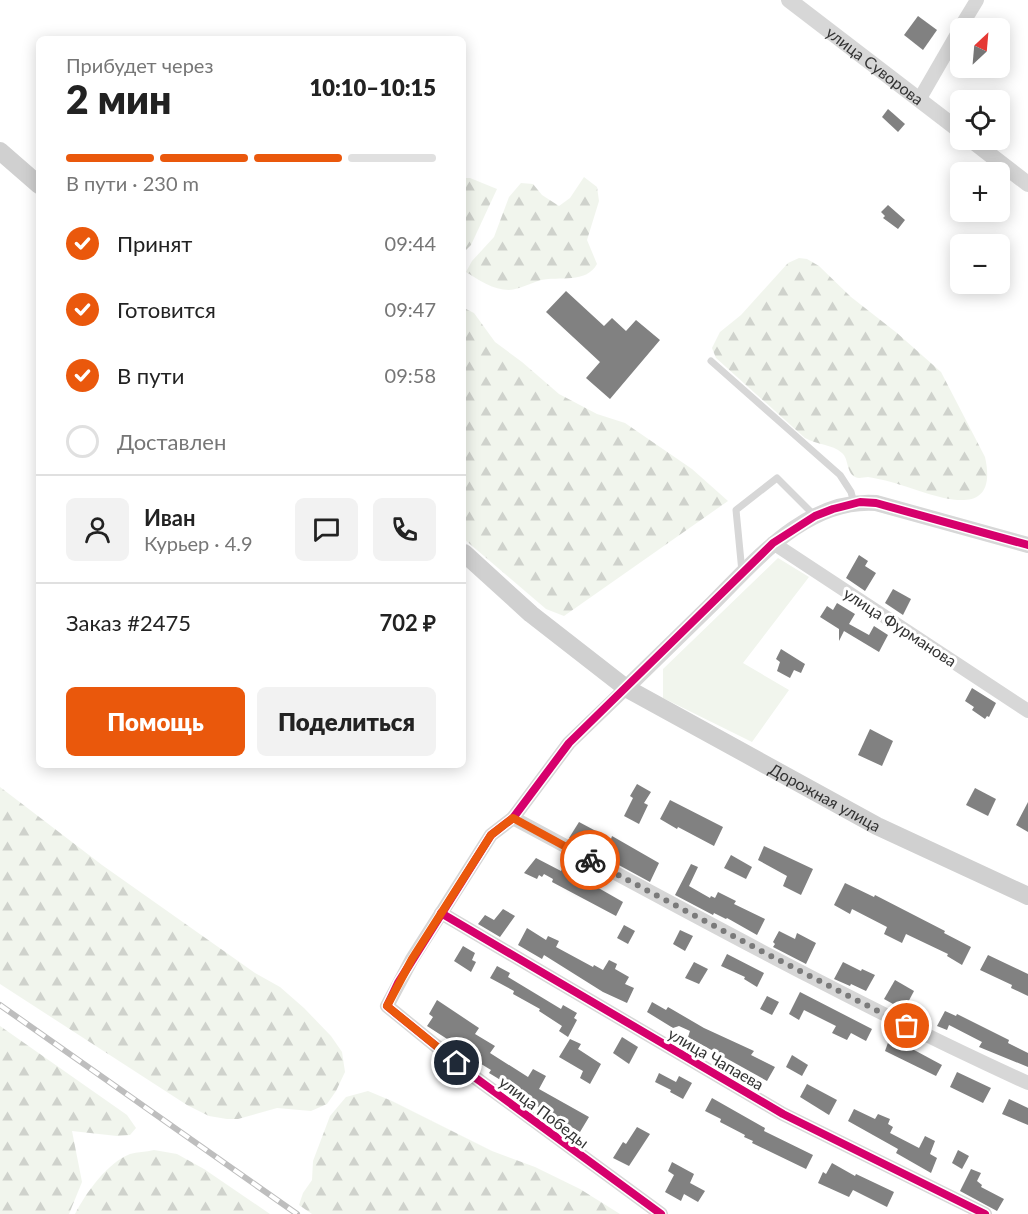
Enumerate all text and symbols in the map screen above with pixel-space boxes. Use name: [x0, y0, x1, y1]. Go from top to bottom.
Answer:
north arrow: [950, 18, 1010, 78]
map controls: [950, 18, 1010, 294]
street label: улица Суворова: [823, 22, 927, 109]
text: Прибудет через: [66, 53, 213, 77]
text: 10:10–10:15: [310, 74, 436, 101]
text: 2 мин: [66, 76, 171, 122]
button: locate: [950, 90, 1010, 150]
button: +: [950, 162, 1010, 222]
text: В пути · 230 m: [66, 171, 199, 195]
icon: check: [66, 227, 99, 260]
text: Принят: [117, 230, 192, 257]
text: 09:44: [385, 231, 436, 255]
button: −: [950, 234, 1010, 294]
icon: check: [66, 293, 99, 326]
text: Готовится: [117, 296, 216, 323]
text: 09:47: [385, 297, 436, 321]
icon: check: [66, 359, 99, 392]
text: В пути: [117, 362, 184, 389]
text: 09:58: [385, 363, 436, 387]
text: Доставлен: [117, 428, 226, 455]
button: person: [66, 498, 129, 561]
button: chat: [295, 498, 358, 561]
button: phone: [373, 498, 436, 561]
text: Иван: [144, 504, 196, 531]
text: Курьер · 4.9: [144, 531, 253, 555]
street label: улица Фурманова: [840, 583, 960, 670]
text: Заказ #2475: [66, 609, 191, 636]
text: 702 ₽: [380, 609, 436, 636]
button: Помощь: [66, 687, 245, 756]
button: Поделиться: [257, 687, 436, 756]
street label: Дорожная улица: [766, 759, 884, 835]
courier: [560, 830, 620, 890]
icon: bike: [574, 844, 607, 877]
pin: [881, 1000, 932, 1051]
icon: bag: [890, 1009, 923, 1042]
street label: улица Чапаева: [665, 1023, 768, 1094]
pin: [431, 1037, 482, 1088]
icon: home: [440, 1046, 473, 1079]
street label: улица Победы: [496, 1072, 593, 1152]

